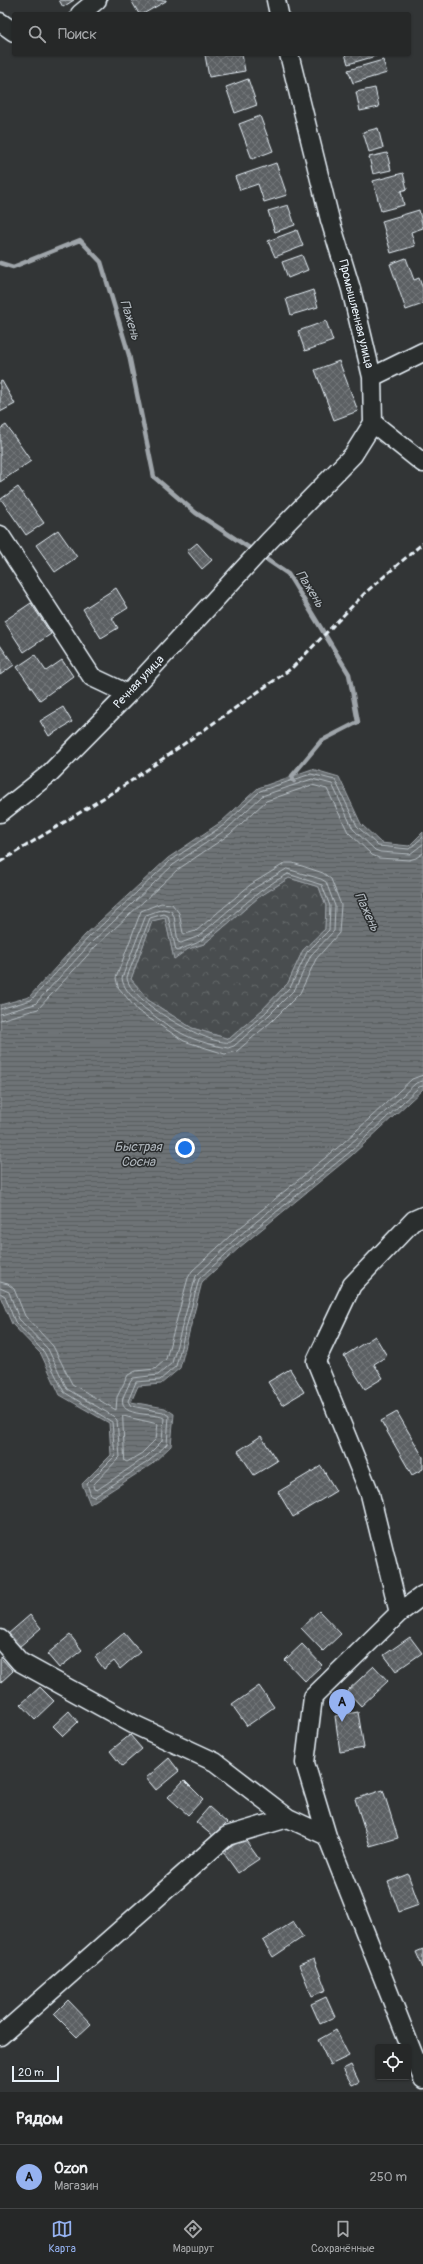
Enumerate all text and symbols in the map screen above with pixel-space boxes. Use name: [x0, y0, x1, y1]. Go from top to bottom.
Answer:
search box: [12, 12, 411, 56]
icon: search: [26, 23, 48, 45]
text: Поиск: [58, 25, 97, 44]
street label: Промышленная улица: [335, 258, 377, 370]
water label: Пажень: [116, 298, 144, 342]
water label: Пажень: [292, 567, 328, 611]
street label: Речная улица: [110, 652, 168, 712]
water label: Пажень: [351, 890, 383, 934]
your location: [175, 1138, 195, 1158]
water label: Быстрая Сосна: [114, 1139, 164, 1170]
pin: A: [329, 1689, 355, 1722]
map controls: [375, 2044, 411, 2080]
button: locate: [375, 2044, 411, 2080]
scale bar: [12, 2064, 59, 2083]
text: 20 m: [18, 2066, 44, 2079]
text: Рядом: [16, 2108, 63, 2129]
text: Ozon: [54, 2159, 88, 2178]
text: A: [25, 2169, 33, 2185]
text: 250 m: [369, 2169, 407, 2185]
text: Магазин: [54, 2178, 98, 2194]
tab: Карта: [48, 2218, 76, 2255]
tab: Маршрут: [173, 2218, 214, 2255]
tab: Сохранённые: [311, 2218, 375, 2255]

